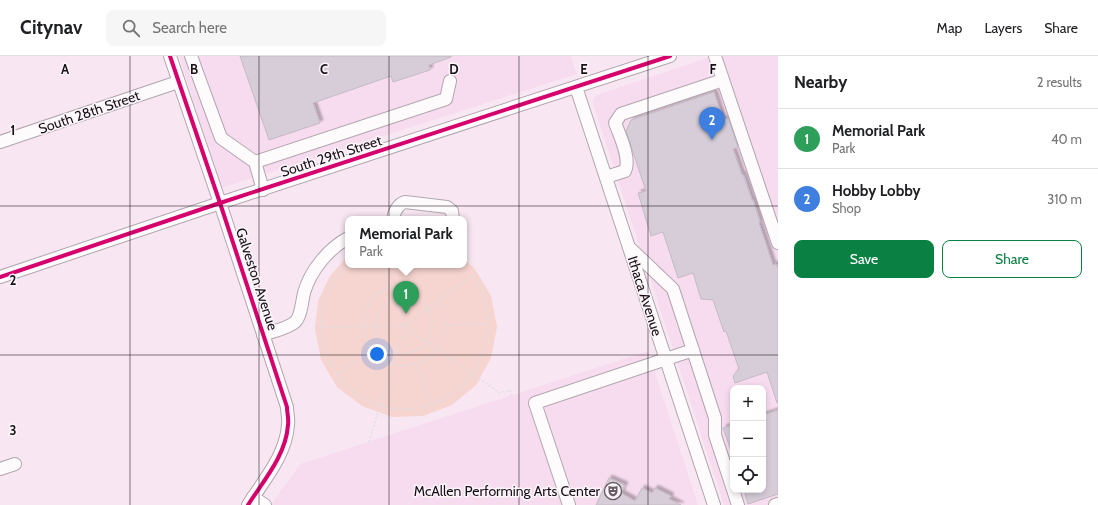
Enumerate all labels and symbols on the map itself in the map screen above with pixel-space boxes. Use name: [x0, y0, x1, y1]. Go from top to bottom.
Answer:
text: A: [61, 61, 70, 77]
text: B: [190, 61, 198, 77]
text: C: [320, 61, 328, 77]
text: D: [449, 61, 459, 77]
text: E: [580, 61, 588, 77]
text: F: [710, 61, 717, 77]
street label: South 28th Street: [36, 86, 142, 138]
pin: 2: [699, 107, 725, 140]
text: 1: [11, 122, 15, 138]
street label: South 29th Street: [278, 131, 384, 181]
street label: Galveston Avenue: [232, 225, 282, 333]
street label: Ithaca Avenue: [624, 254, 666, 338]
text: 2: [10, 272, 17, 288]
pin: 1: [393, 281, 419, 314]
your location: [367, 344, 387, 364]
text: 3: [9, 422, 17, 438]
theatre icon: McAllen Performing Arts Center: [603, 481, 623, 501]
place label: McAllen Performing Arts Center: [414, 482, 601, 500]

